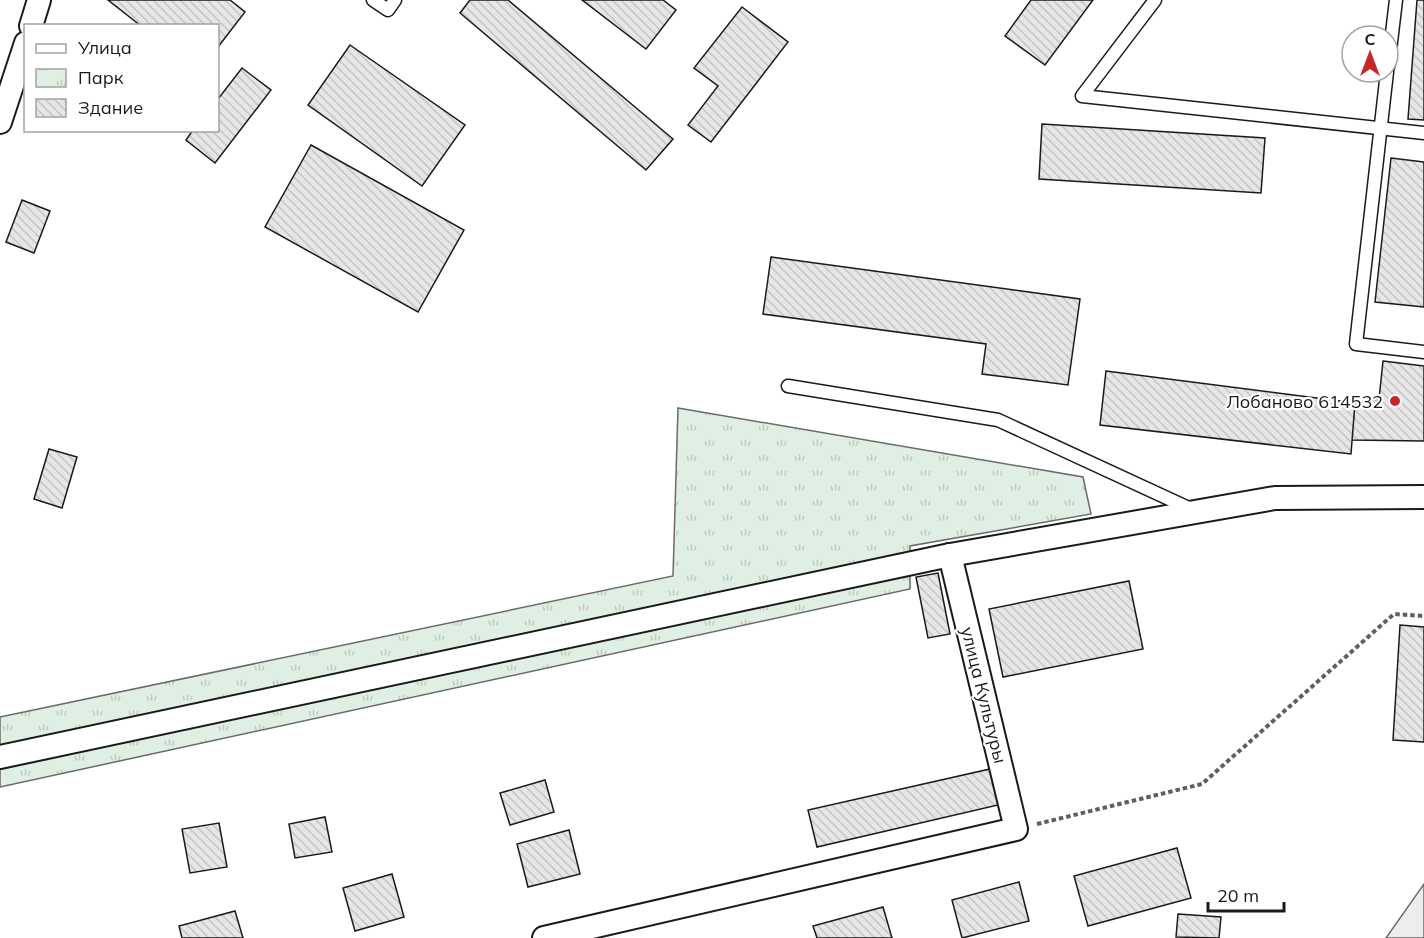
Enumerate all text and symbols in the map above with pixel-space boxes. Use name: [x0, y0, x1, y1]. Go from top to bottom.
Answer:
legend: [24, 24, 219, 132]
north arrow: [1340, 24, 1400, 84]
text: С: [1365, 29, 1376, 49]
text: Улица: [77, 36, 132, 59]
text: Парк: [78, 66, 124, 89]
text: Здание: [78, 96, 143, 119]
place label: Лобаново 614532: [1226, 390, 1383, 413]
marker: Лобаново 614532: [1388, 394, 1402, 408]
street label: улица Культуры: [956, 624, 1012, 766]
scale bar: [1208, 875, 1284, 913]
text: 20 m: [1217, 884, 1259, 907]

